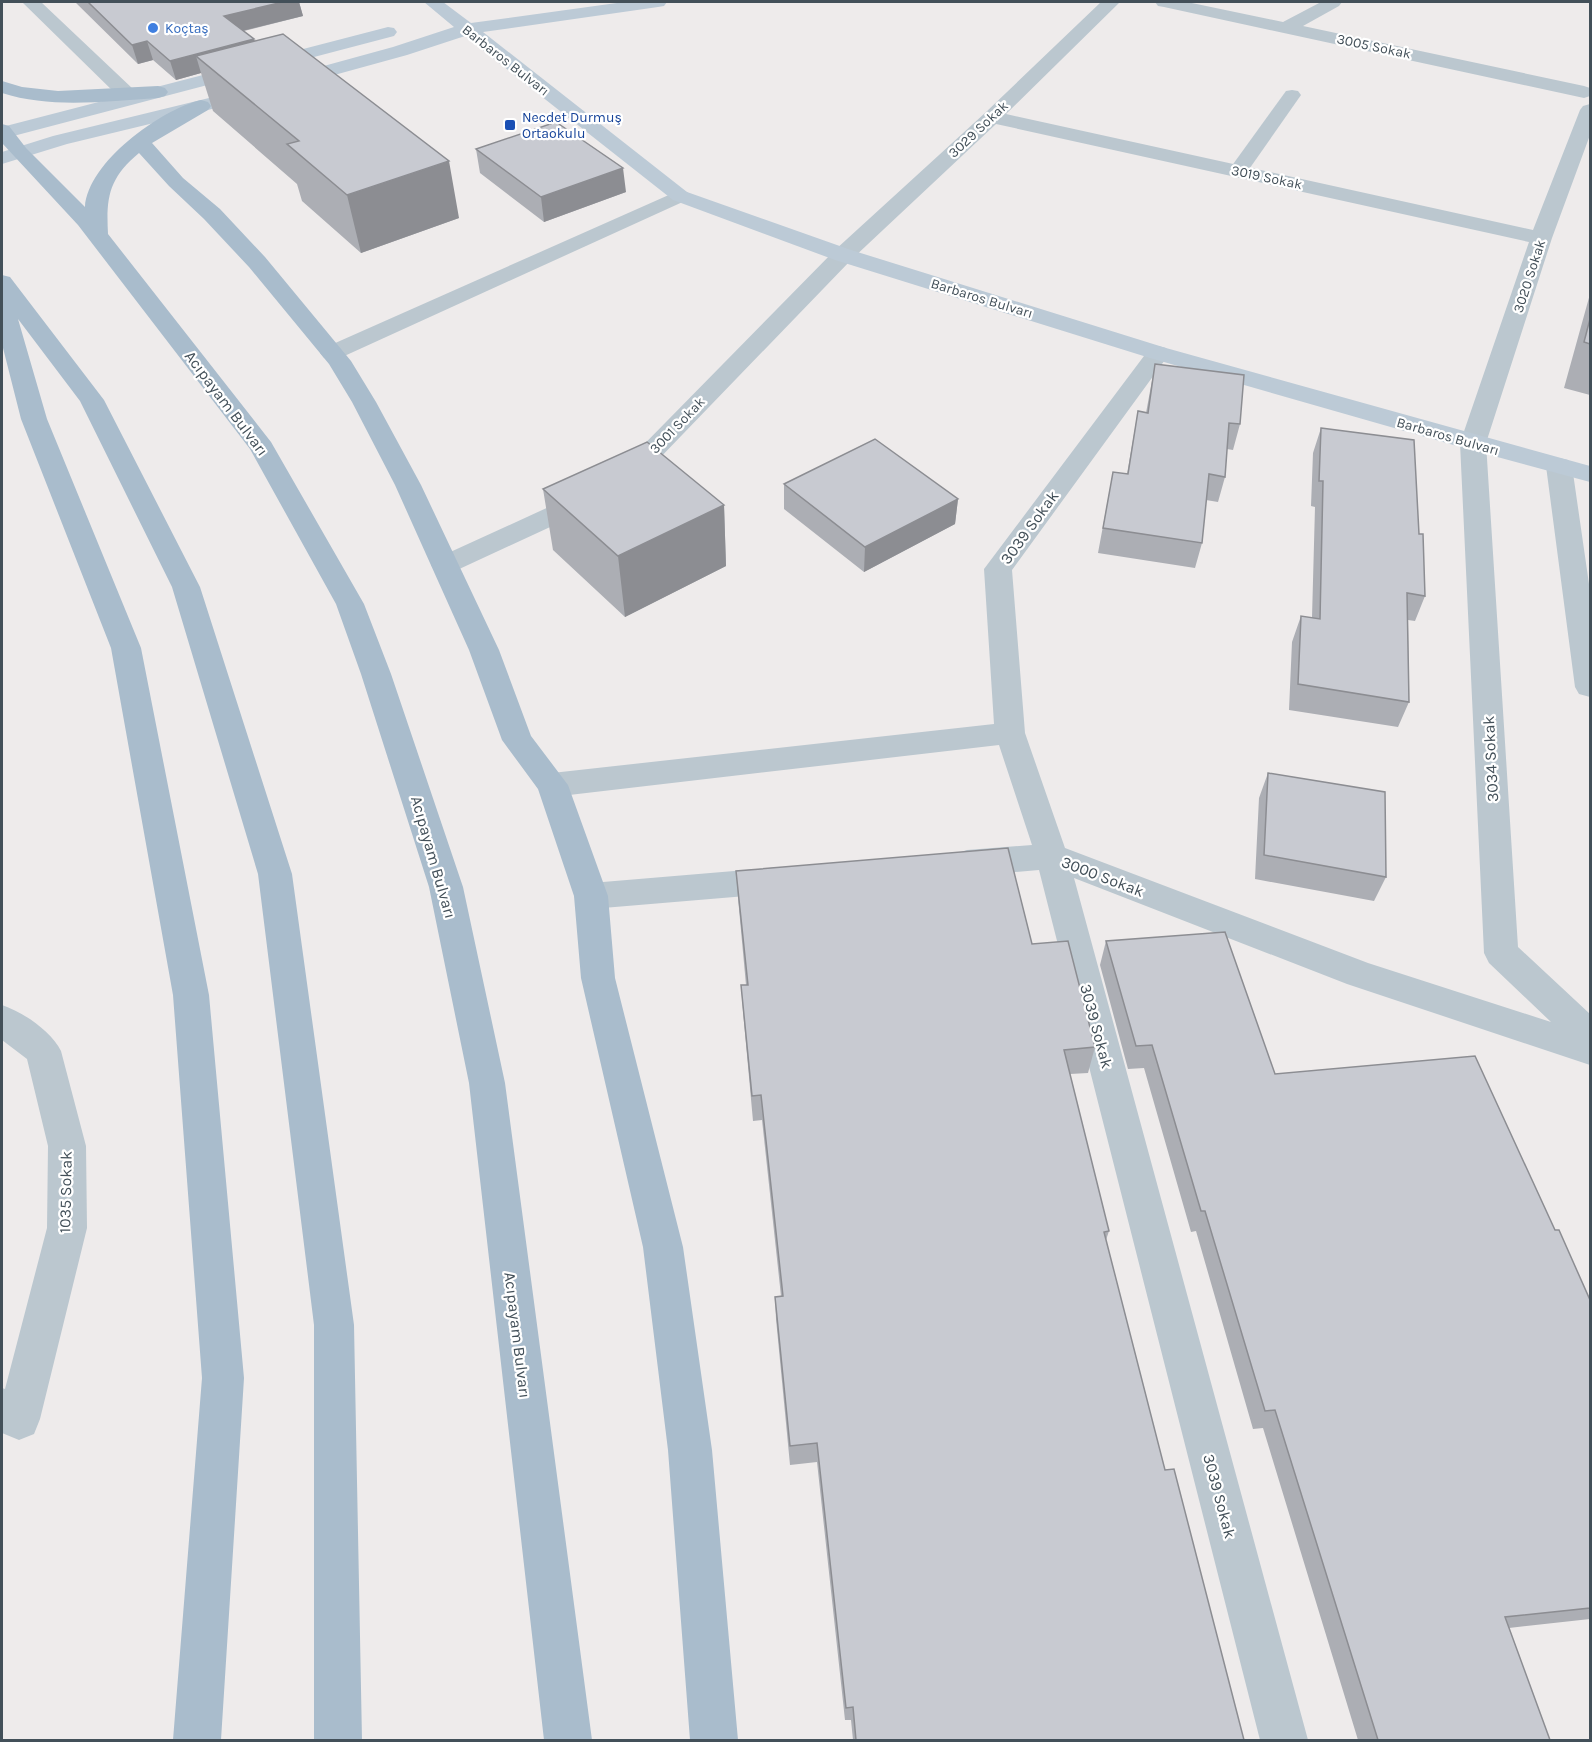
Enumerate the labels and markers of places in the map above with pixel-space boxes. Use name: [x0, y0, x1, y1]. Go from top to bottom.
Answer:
place label: Koçtaş: [165, 20, 209, 37]
marker: Koçtaş: [146, 21, 160, 35]
place label: Necdet Durmuş Ortaokulu: [522, 109, 622, 142]
marker: Necdet Durmuş Ortaokulu: [503, 118, 517, 132]

